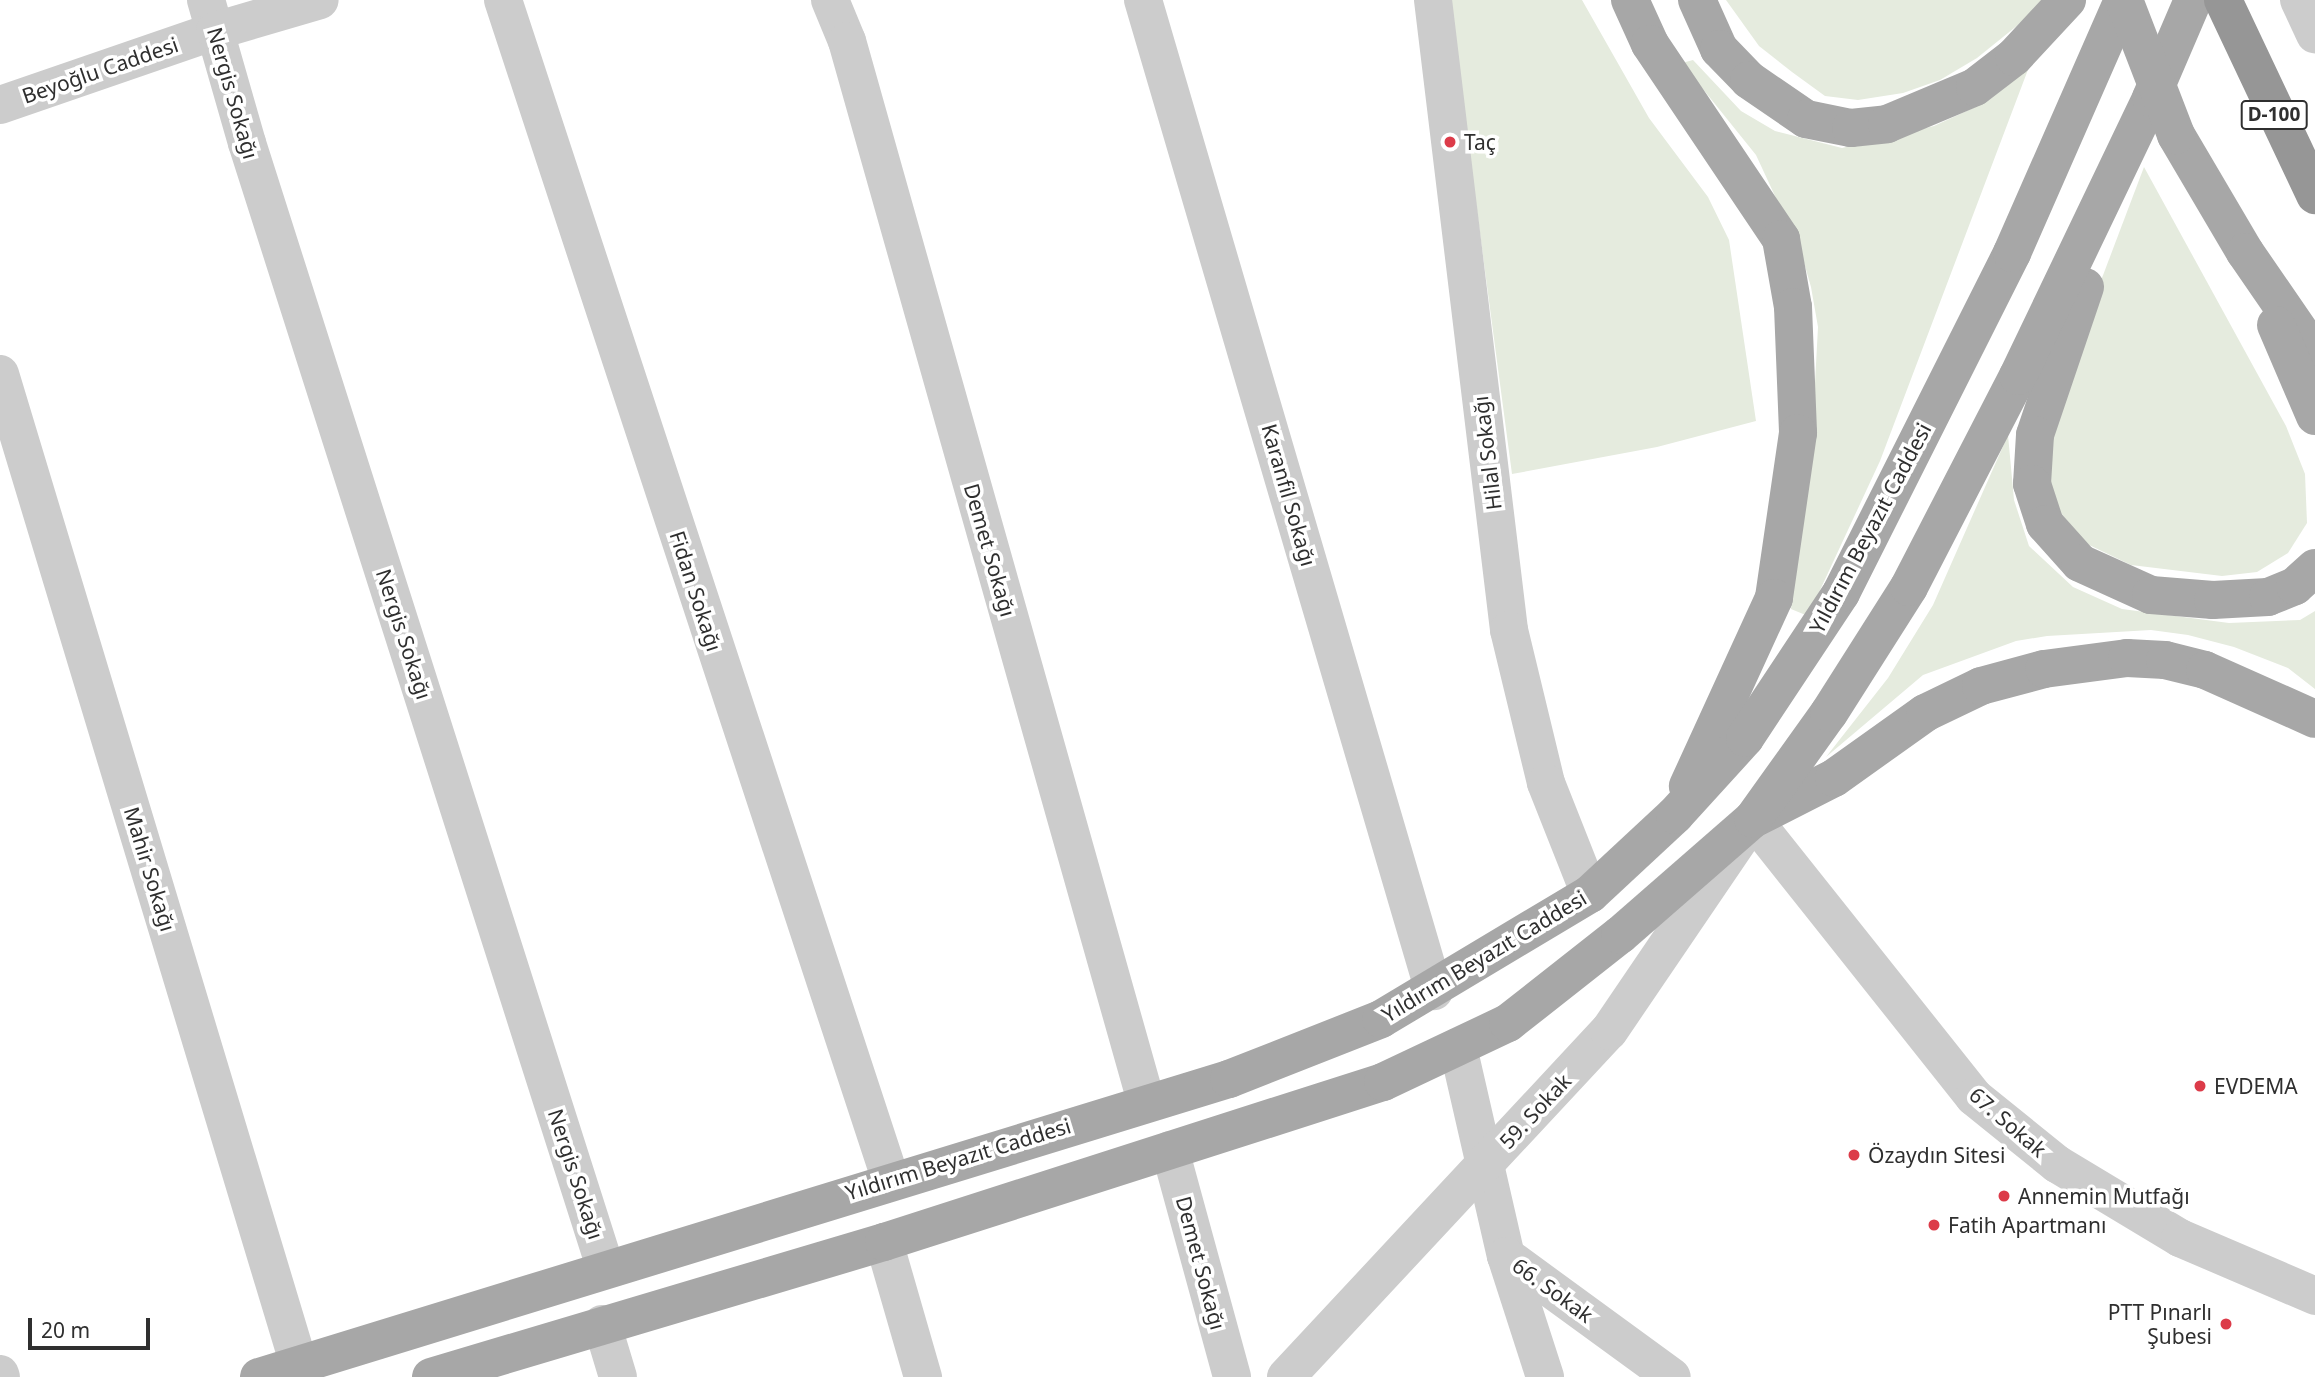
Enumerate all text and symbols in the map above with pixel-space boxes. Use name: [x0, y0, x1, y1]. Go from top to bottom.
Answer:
street label: Nergis Sokağı: [202, 24, 264, 162]
street label: Beyoğlu Caddesi: [19, 31, 181, 109]
road number: D-100: [2239, 99, 2309, 130]
place label: Taç: [1464, 129, 1496, 155]
marker: Taç: [1442, 134, 1458, 150]
street label: Hilal Sokağı: [1468, 395, 1506, 511]
street label: Yıldırım Beyazıt Caddesi: [1804, 419, 1936, 637]
street label: Karanfil Sokağı: [1257, 421, 1321, 569]
street label: Demet Sokağı: [959, 481, 1021, 619]
street label: Fidan Sokağı: [665, 528, 727, 654]
street label: Nergis Sokağı: [371, 566, 437, 702]
street label: Mahir Sokağı: [119, 804, 181, 934]
street label: Yıldırım Beyazıt Caddesi: [1377, 885, 1591, 1027]
street label: 59. Sokak: [1494, 1068, 1576, 1154]
place label: EVDEMA: [2214, 1073, 2298, 1099]
marker: EVDEMA: [2192, 1078, 2208, 1094]
street label: 67. Sokak: [1964, 1082, 2052, 1162]
street label: Nergis Sokağı: [543, 1106, 609, 1242]
street label: Yıldırım Beyazıt Caddesi: [842, 1113, 1074, 1205]
place label: Özaydın Sitesi: [1868, 1142, 2005, 1168]
marker: Özaydın Sitesi: [1846, 1147, 1862, 1163]
place label: Annemin Mutfağı: [2018, 1183, 2190, 1209]
marker: Annemin Mutfağı: [1996, 1188, 2012, 1204]
street label: Demet Sokağı: [1171, 1193, 1231, 1333]
place label: Fatih Apartmanı: [1948, 1212, 2106, 1238]
marker: Fatih Apartmanı: [1926, 1217, 1942, 1233]
street label: 66. Sokak: [1508, 1252, 1598, 1328]
place label: PTT Pınarlı Şubesi: [2108, 1299, 2212, 1349]
scale bar: [32, 1304, 154, 1348]
text: 20 m: [41, 1316, 90, 1344]
marker: PTT Pınarlı Şubesi: [2218, 1316, 2234, 1332]

